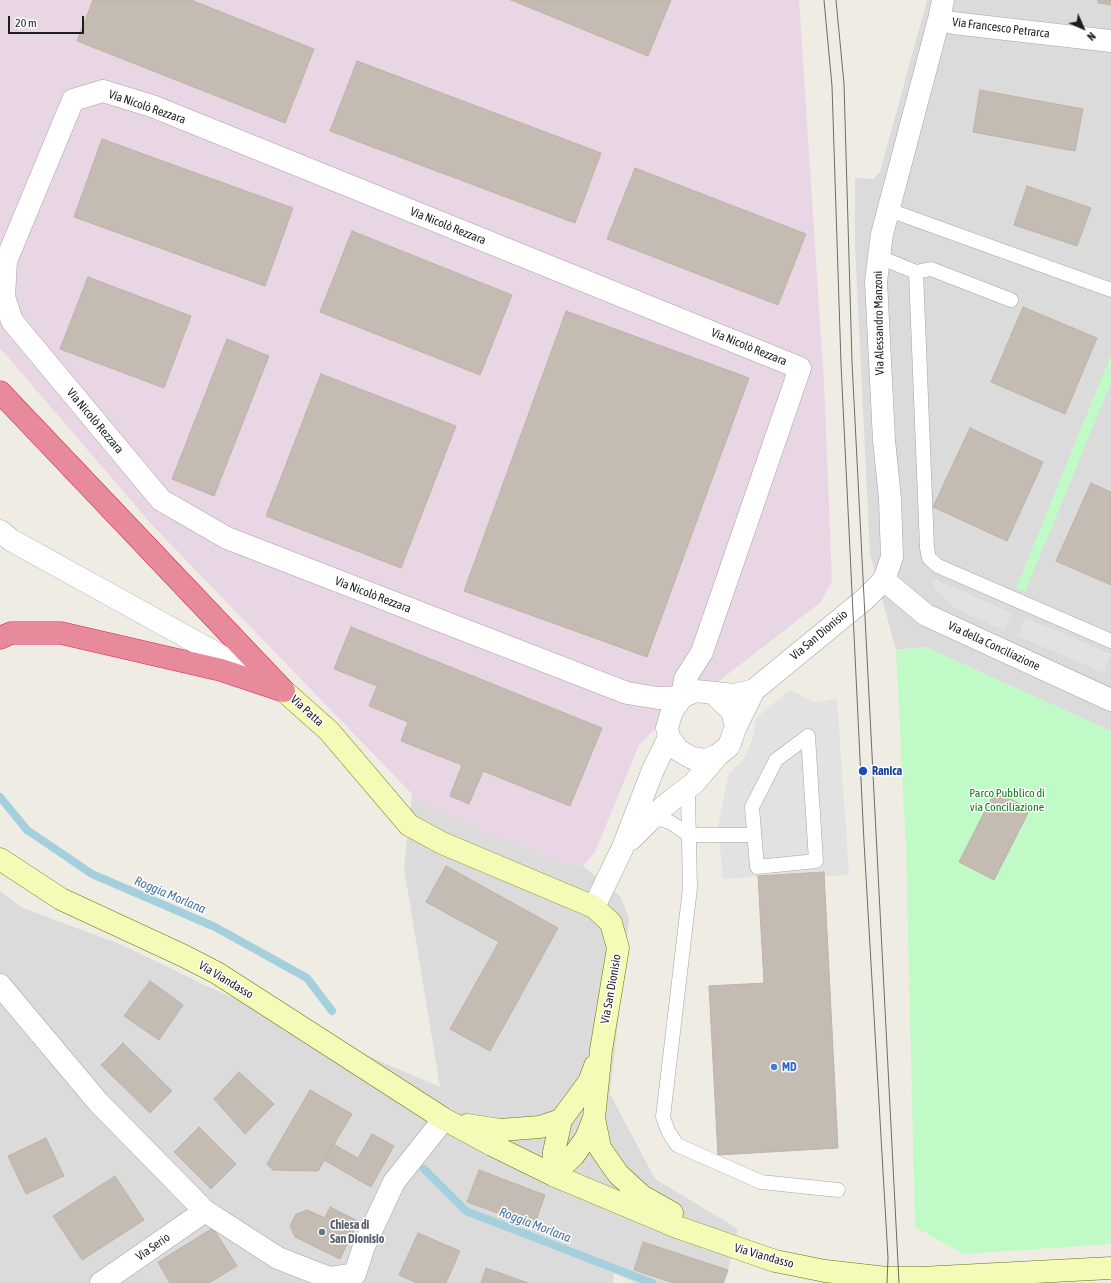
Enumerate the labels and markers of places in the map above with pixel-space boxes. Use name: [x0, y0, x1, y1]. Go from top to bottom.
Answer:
place label: Ranica: [872, 764, 902, 778]
marker: Ranica: [857, 765, 869, 777]
place label: MD: [782, 1060, 797, 1074]
marker: MD: [769, 1062, 779, 1072]
place label: Chiesa di San Dionisio: [330, 1218, 384, 1246]
marker: Chiesa di San Dionisio: [317, 1227, 327, 1237]

